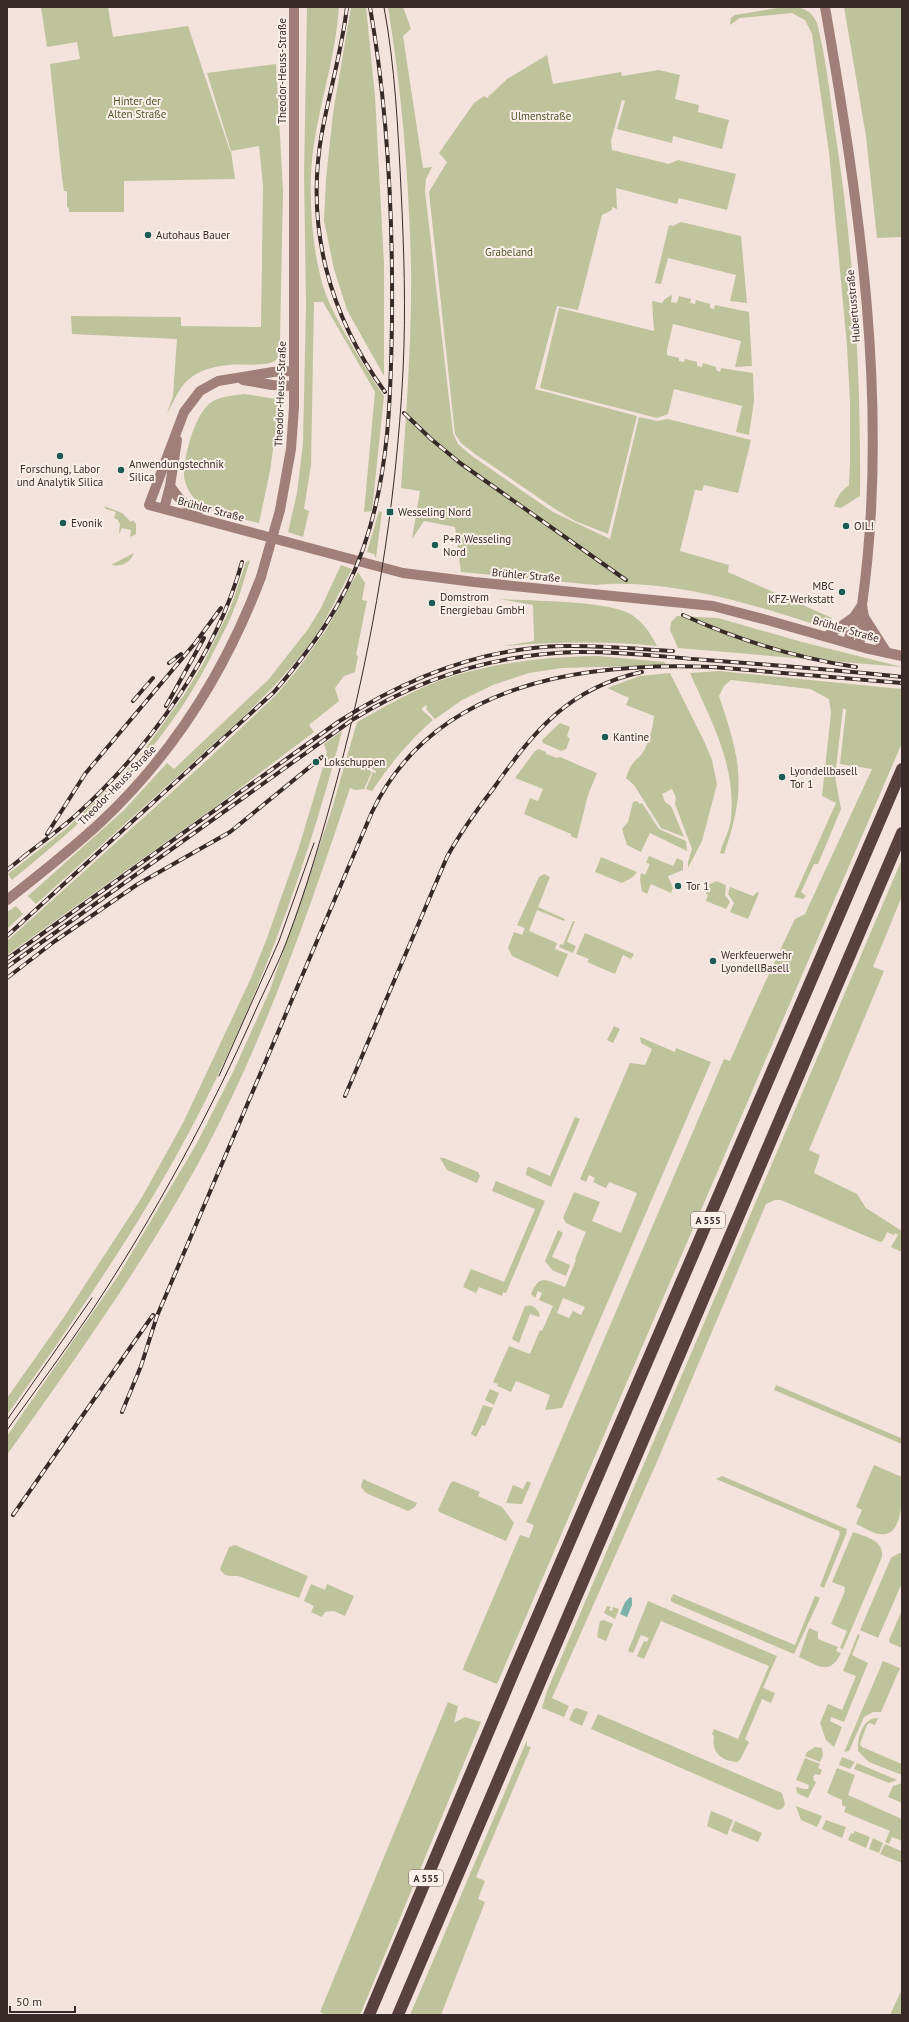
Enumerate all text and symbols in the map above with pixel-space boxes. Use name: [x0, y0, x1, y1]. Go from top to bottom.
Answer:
street label: Theodor-Heuss-Straße: [275, 18, 289, 124]
park label: Hinter der Alten Straße: [108, 94, 167, 121]
park label: Ulmenstraße: [511, 109, 572, 123]
place label: Autohaus Bauer: [156, 228, 230, 242]
marker: Autohaus Bauer: [143, 230, 153, 240]
park label: Grabeland: [485, 245, 533, 259]
street label: Hubertusstraße: [843, 269, 863, 343]
street label: Theodor-Heuss-Straße: [271, 340, 289, 447]
marker: Forschung, Labor und Analytik Silica: [55, 451, 65, 461]
place label: Anwendungstechnik Silica: [129, 457, 224, 484]
place label: Forschung, Labor und Analytik Silica: [17, 462, 103, 489]
marker: Anwendungstechnik Silica: [116, 465, 126, 475]
street label: Brühler Straße: [176, 493, 246, 525]
place label: Wesseling Nord: [398, 505, 471, 519]
marker: Wesseling Nord: [385, 507, 395, 517]
place label: Evonik: [71, 516, 103, 530]
marker: Evonik: [58, 518, 68, 528]
place label: OIL!: [854, 519, 874, 533]
marker: OIL!: [841, 521, 851, 531]
place label: P+R Wesseling Nord: [443, 532, 511, 559]
marker: P+R Wesseling Nord: [430, 540, 440, 550]
street label: Brühler Straße: [491, 565, 561, 585]
place label: MBC KFZ-Werkstatt: [768, 579, 834, 606]
marker: MBC KFZ-Werkstatt: [837, 587, 847, 597]
place label: Domstrom Energiebau GmbH: [440, 590, 525, 617]
marker: Domstrom Energiebau GmbH: [427, 598, 437, 608]
street label: Brühler Straße: [811, 613, 881, 645]
place label: Kantine: [613, 730, 650, 744]
marker: Kantine: [600, 732, 610, 742]
street label: Theodor-Heuss-Straße: [75, 742, 159, 828]
place label: Lokschuppen: [324, 755, 385, 769]
marker: Lokschuppen: [311, 757, 321, 767]
place label: Lyondellbasell Tor 1: [790, 764, 858, 791]
marker: Lyondellbasell Tor 1: [777, 772, 787, 782]
place label: Tor 1: [686, 879, 709, 893]
marker: Tor 1: [673, 881, 683, 891]
place label: Werkfeuerwehr LyondellBasell: [721, 948, 792, 975]
marker: Werkfeuerwehr LyondellBasell: [708, 956, 718, 966]
road number: A 555: [691, 1212, 725, 1228]
road number: A 555: [409, 1870, 443, 1886]
scale bar: [10, 1988, 75, 2014]
text: 50 m: [16, 1994, 42, 2009]

